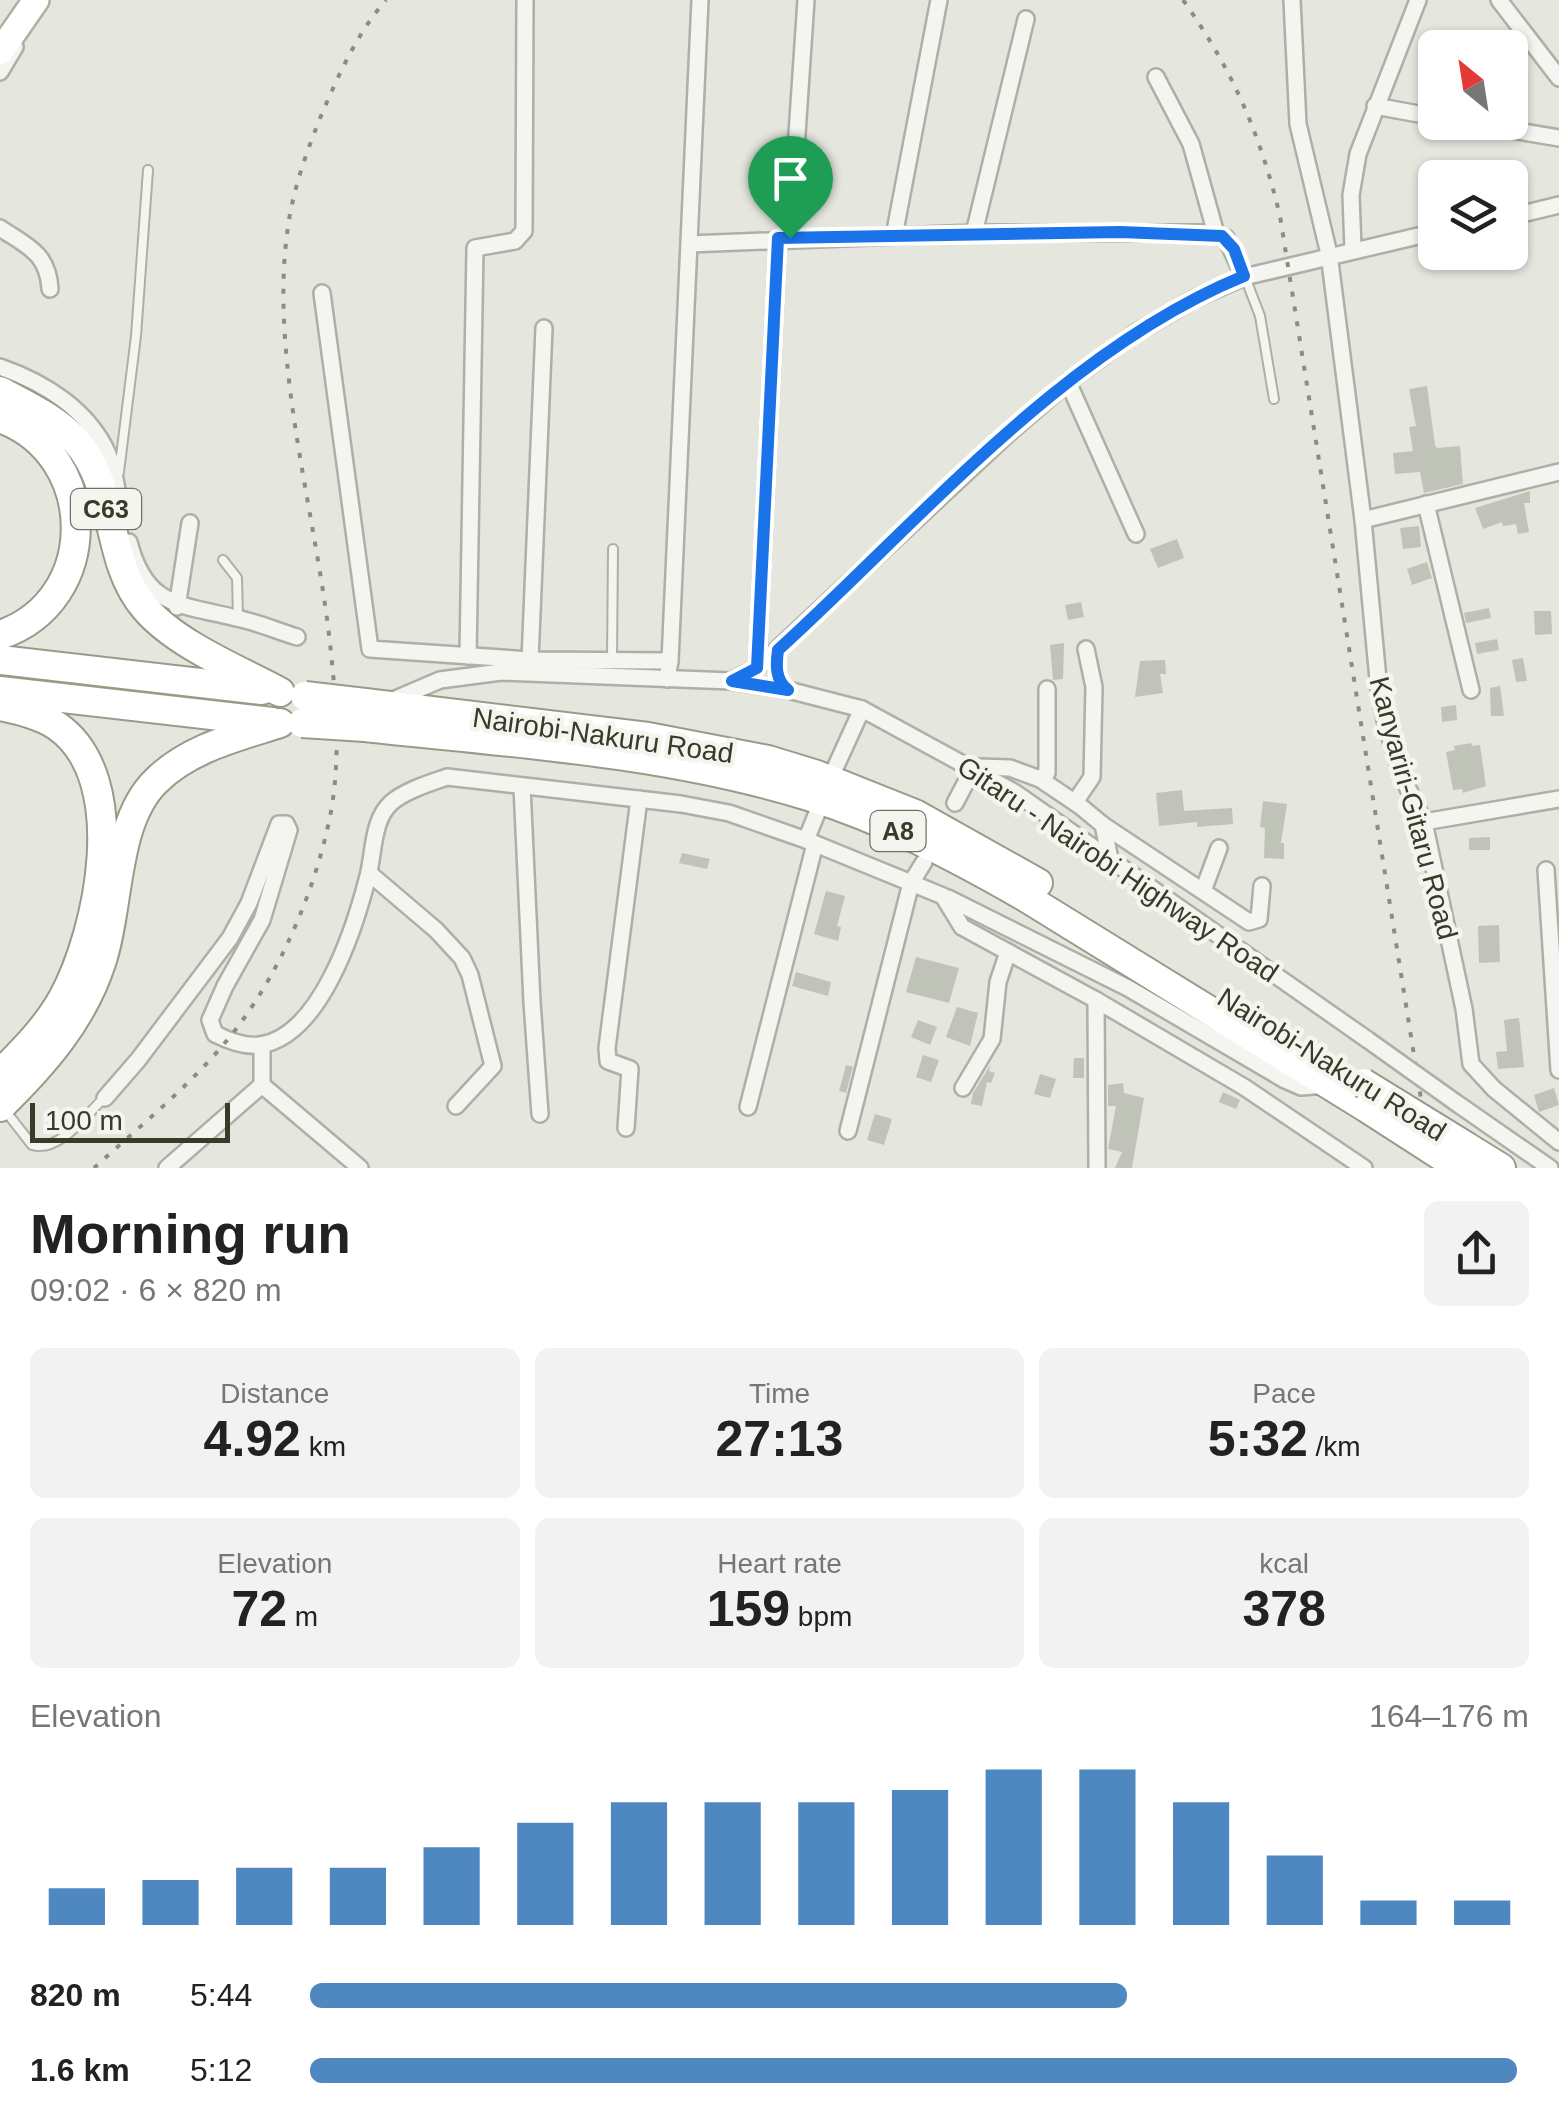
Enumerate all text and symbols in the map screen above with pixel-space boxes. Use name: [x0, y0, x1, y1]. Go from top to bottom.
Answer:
north arrow: [1418, 30, 1528, 140]
map controls: [1418, 30, 1528, 270]
pin: [748, 136, 833, 239]
icon: arrive: [763, 151, 818, 206]
button: layers: [1418, 160, 1528, 270]
road number: C63: [71, 489, 141, 529]
street label: Kanyariri-Gitaru Road: [1364, 673, 1464, 943]
street label: Nairobi-Nakuru Road: [471, 702, 735, 769]
street label: Gitaru - Nairobi Highway Road: [952, 750, 1284, 988]
road number: A8: [870, 811, 926, 851]
street label: Nairobi-Nakuru Road: [1212, 982, 1451, 1147]
scale bar: [30, 1098, 230, 1142]
text: 100 m: [45, 1105, 123, 1136]
button: share: [1424, 1201, 1529, 1306]
text: Morning run: [30, 1203, 351, 1265]
text: 09:02 · 6 × 820 m: [30, 1272, 282, 1308]
text: Distance: [220, 1378, 329, 1409]
text: Time: [749, 1378, 810, 1409]
text: Pace: [1252, 1378, 1316, 1409]
text: 4.92: [204, 1411, 301, 1467]
text: 27:13: [716, 1411, 843, 1467]
text: 5:32: [1208, 1411, 1308, 1467]
text: km: [301, 1431, 346, 1462]
text: /km: [1308, 1431, 1361, 1462]
text: Elevation: [217, 1548, 332, 1579]
text: Heart rate: [717, 1548, 842, 1579]
text: kcal: [1259, 1548, 1309, 1579]
text: 72: [231, 1581, 287, 1637]
text: 159: [707, 1581, 790, 1637]
text: 378: [1242, 1581, 1326, 1637]
text: m: [287, 1601, 318, 1632]
text: bpm: [790, 1601, 852, 1632]
text: Elevation: [30, 1698, 162, 1734]
text: 164–176 m: [1369, 1698, 1529, 1734]
text: 820 m: [30, 1977, 121, 2013]
text: 5:44: [190, 1977, 252, 2013]
text: 1.6 km: [30, 2052, 130, 2088]
text: 5:12: [190, 2052, 252, 2088]

